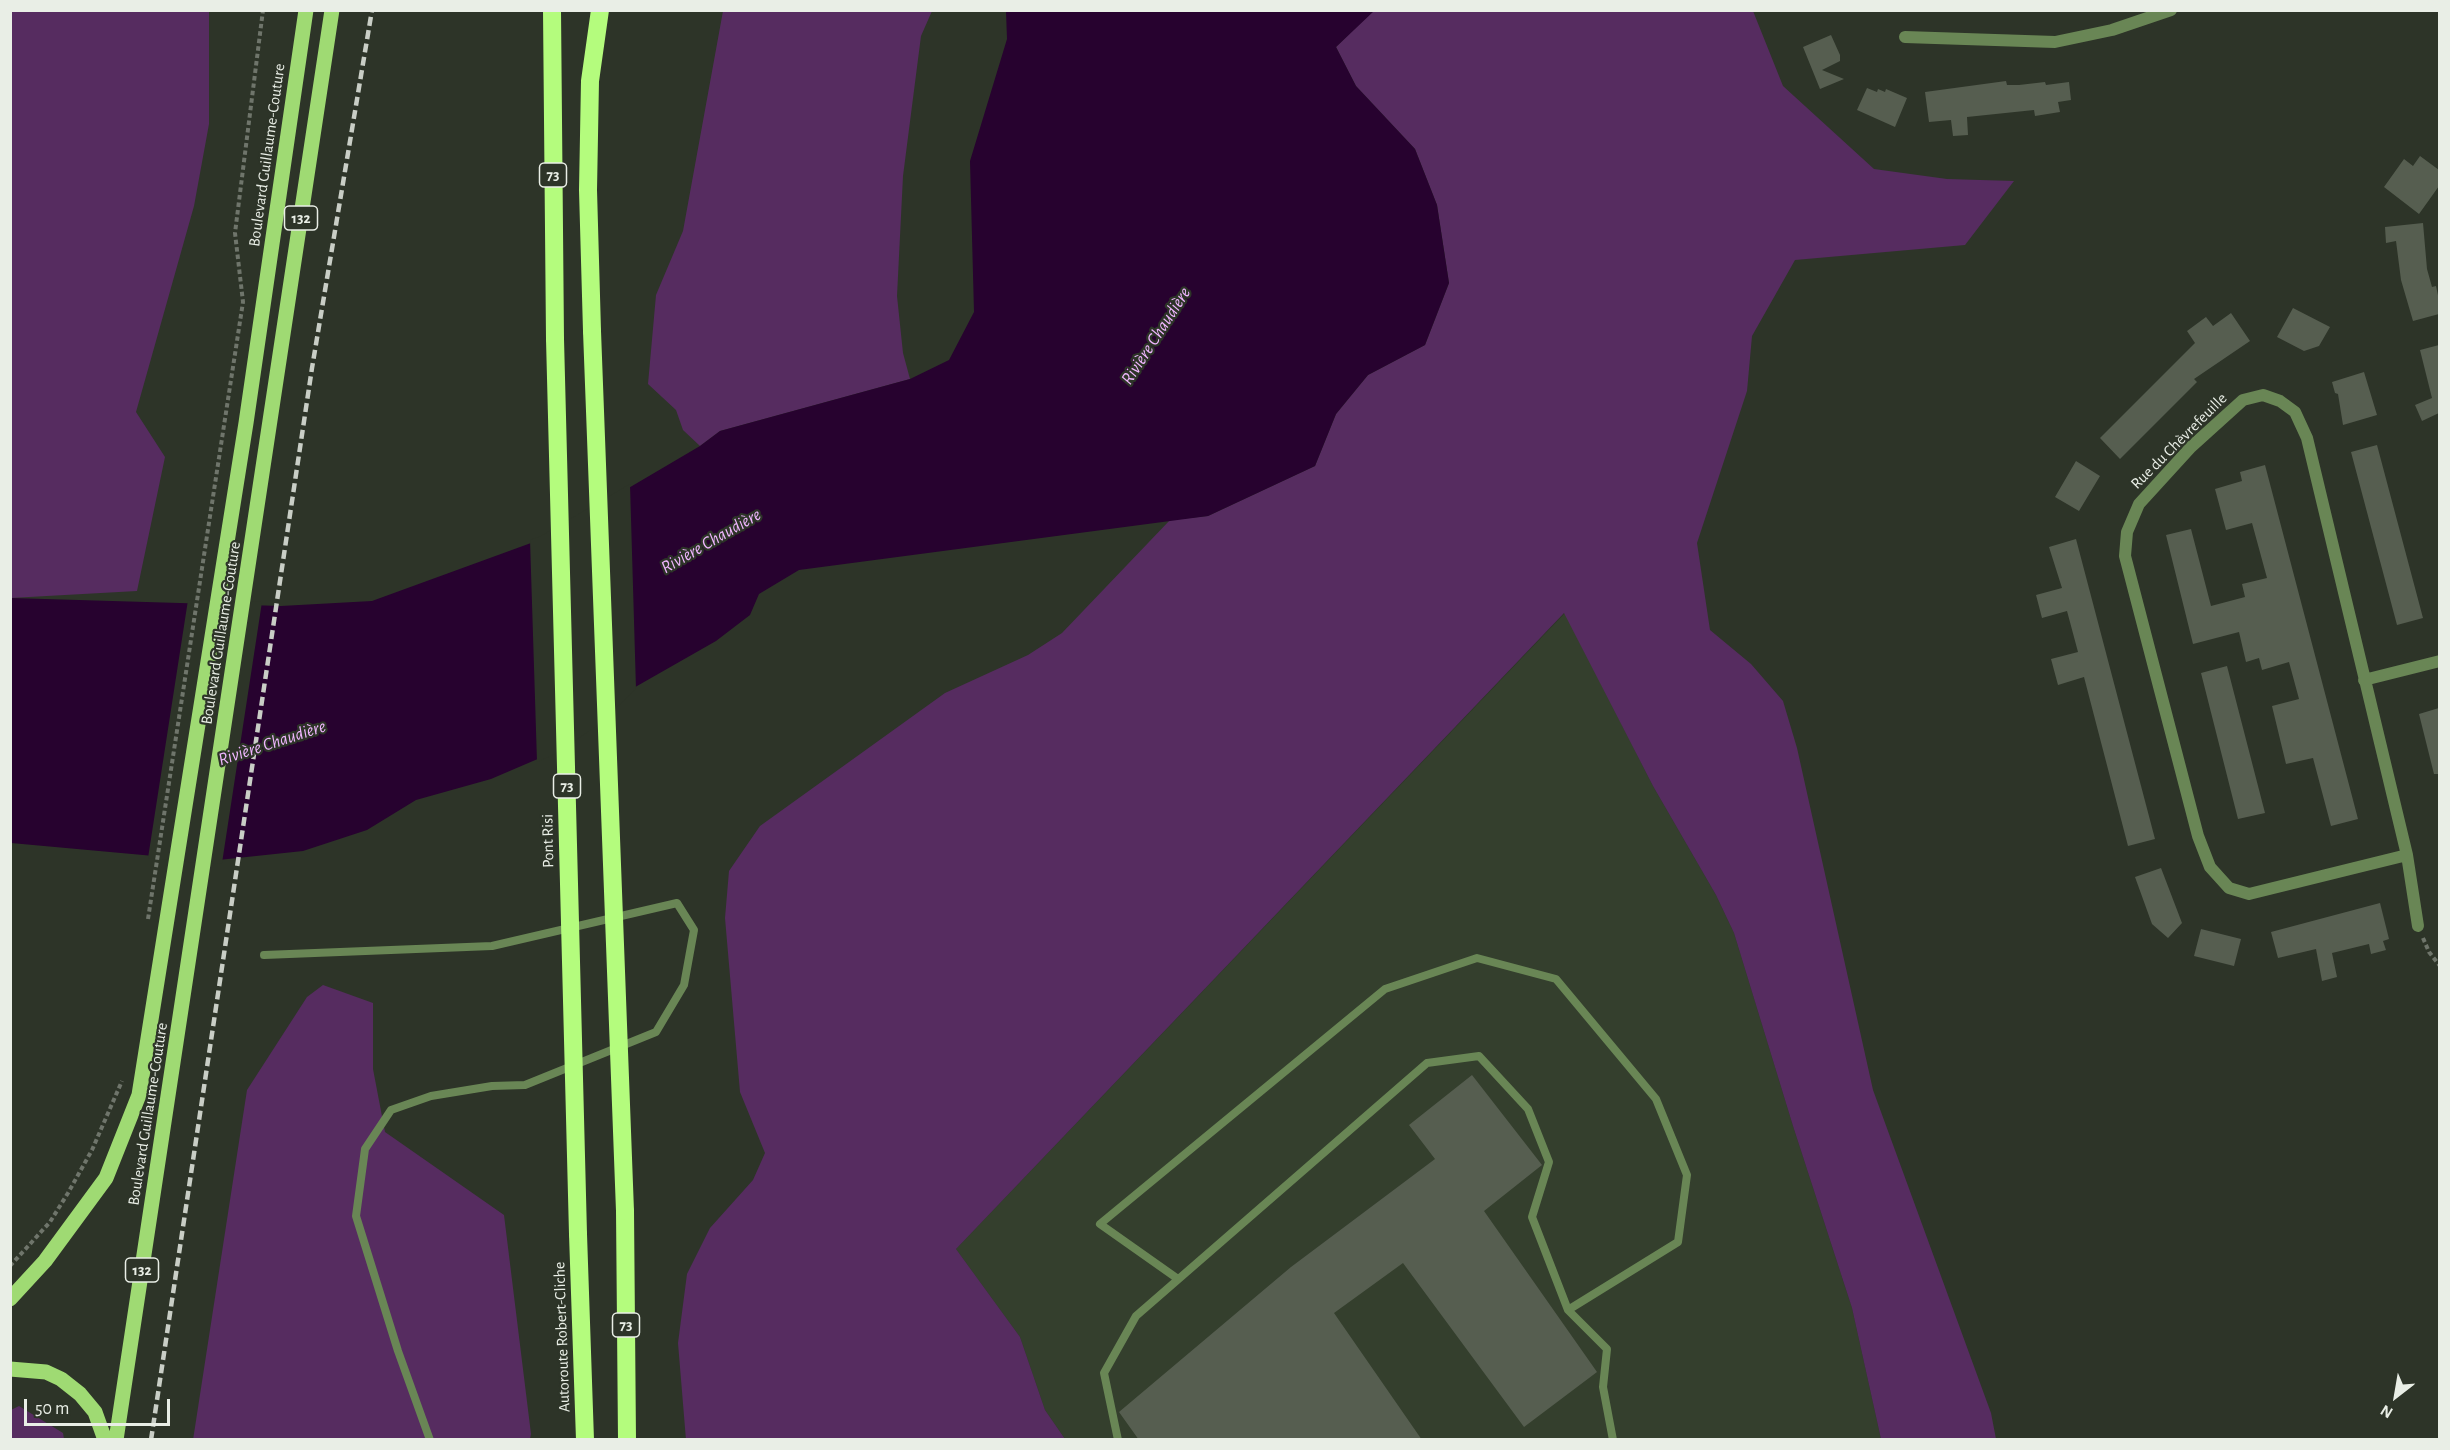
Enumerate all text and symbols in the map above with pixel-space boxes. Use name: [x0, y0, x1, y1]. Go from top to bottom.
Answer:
street label: Boulevard Guillaume-Couture: [245, 62, 289, 248]
road number: 73: [540, 163, 566, 187]
road number: 132: [284, 206, 318, 230]
water label: Rivière Chaudière: [1116, 283, 1196, 389]
street label: Rue du Chèvrefeuille: [2127, 389, 2231, 493]
water label: Rivière Chaudière: [657, 504, 765, 578]
street label: Boulevard Guillaume-Couture: [197, 540, 245, 726]
water label: Rivière Chaudière: [215, 715, 329, 771]
road number: 73: [554, 774, 580, 798]
street label: Pont Risi: [538, 814, 558, 868]
street label: Boulevard Guillaume-Couture: [124, 1021, 172, 1207]
road number: 132: [126, 1258, 158, 1282]
street label: Autoroute Robert-Cliche: [550, 1261, 574, 1413]
road number: 73: [612, 1313, 640, 1337]
north arrow: [2366, 1366, 2426, 1426]
scale bar: [27, 1387, 172, 1425]
text: 50 m: [35, 1400, 69, 1418]
text: N: [2378, 1402, 2396, 1421]

